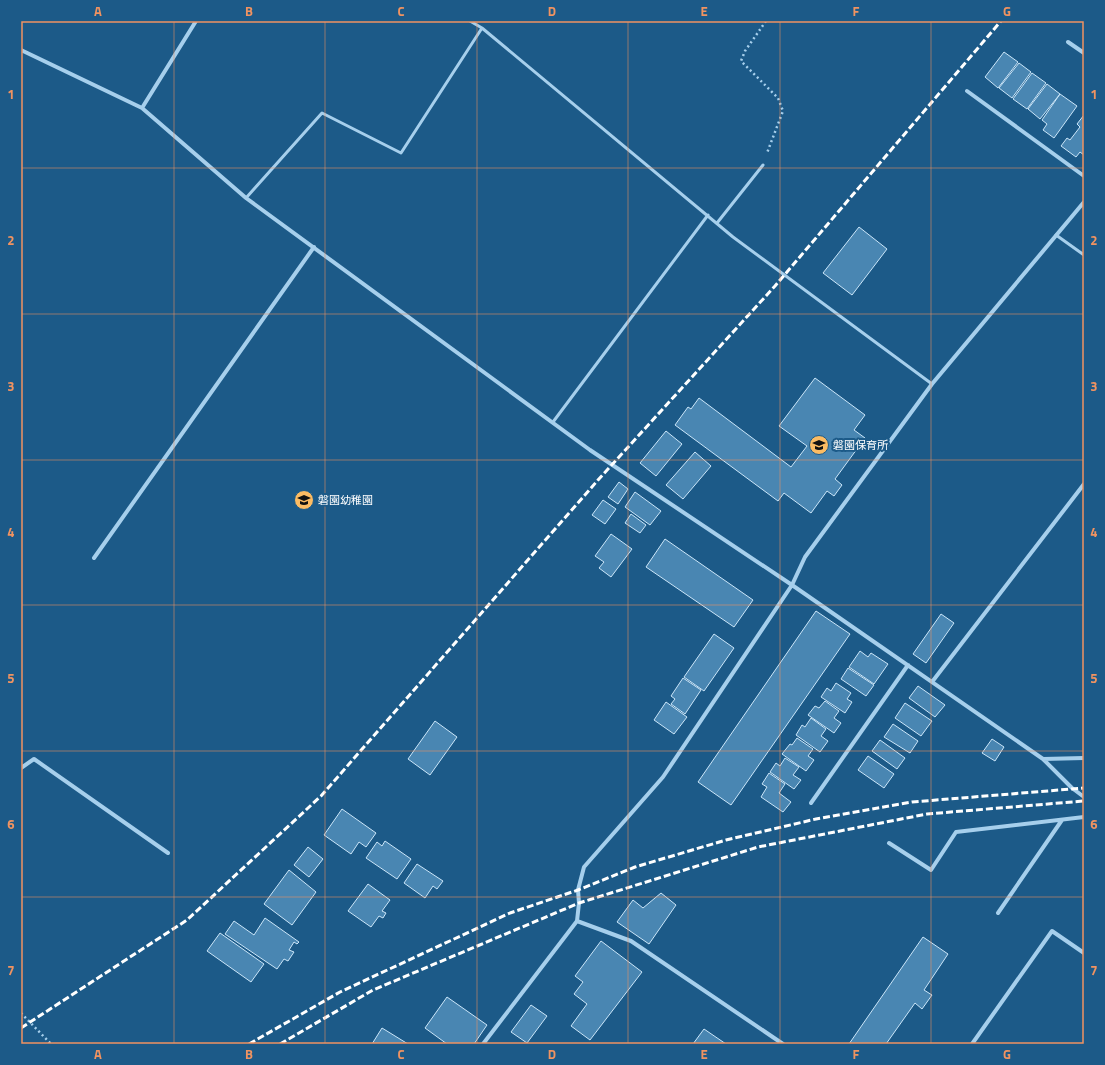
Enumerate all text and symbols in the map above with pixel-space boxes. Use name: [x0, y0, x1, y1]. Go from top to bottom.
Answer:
text: A: [94, 1, 102, 21]
text: B: [245, 1, 253, 21]
text: C: [397, 1, 405, 21]
text: D: [548, 1, 556, 21]
text: E: [700, 1, 708, 21]
text: F: [853, 1, 860, 21]
text: G: [1003, 1, 1011, 21]
text: 1: [7, 84, 15, 104]
text: 1: [1090, 84, 1098, 104]
text: 2: [7, 230, 15, 250]
text: 2: [1090, 230, 1098, 250]
text: 3: [7, 376, 15, 396]
text: 3: [1090, 376, 1098, 396]
school or university icon: 磐園保育所: [808, 434, 830, 456]
place label: 磐園保育所: [833, 437, 889, 453]
school or university icon: 磐園幼稚園: [293, 489, 315, 511]
place label: 磐園幼稚園: [318, 492, 373, 508]
text: 4: [7, 522, 15, 542]
text: 4: [1090, 522, 1098, 542]
text: 5: [7, 668, 15, 688]
text: 5: [1090, 668, 1098, 688]
text: 6: [7, 814, 15, 834]
text: 6: [1090, 814, 1098, 834]
text: 7: [7, 960, 15, 980]
text: 7: [1090, 960, 1098, 980]
text: A: [94, 1044, 102, 1064]
text: B: [245, 1044, 253, 1064]
text: C: [397, 1044, 405, 1064]
text: D: [548, 1044, 556, 1064]
text: E: [700, 1044, 708, 1064]
text: F: [853, 1044, 860, 1064]
text: G: [1003, 1044, 1011, 1064]

